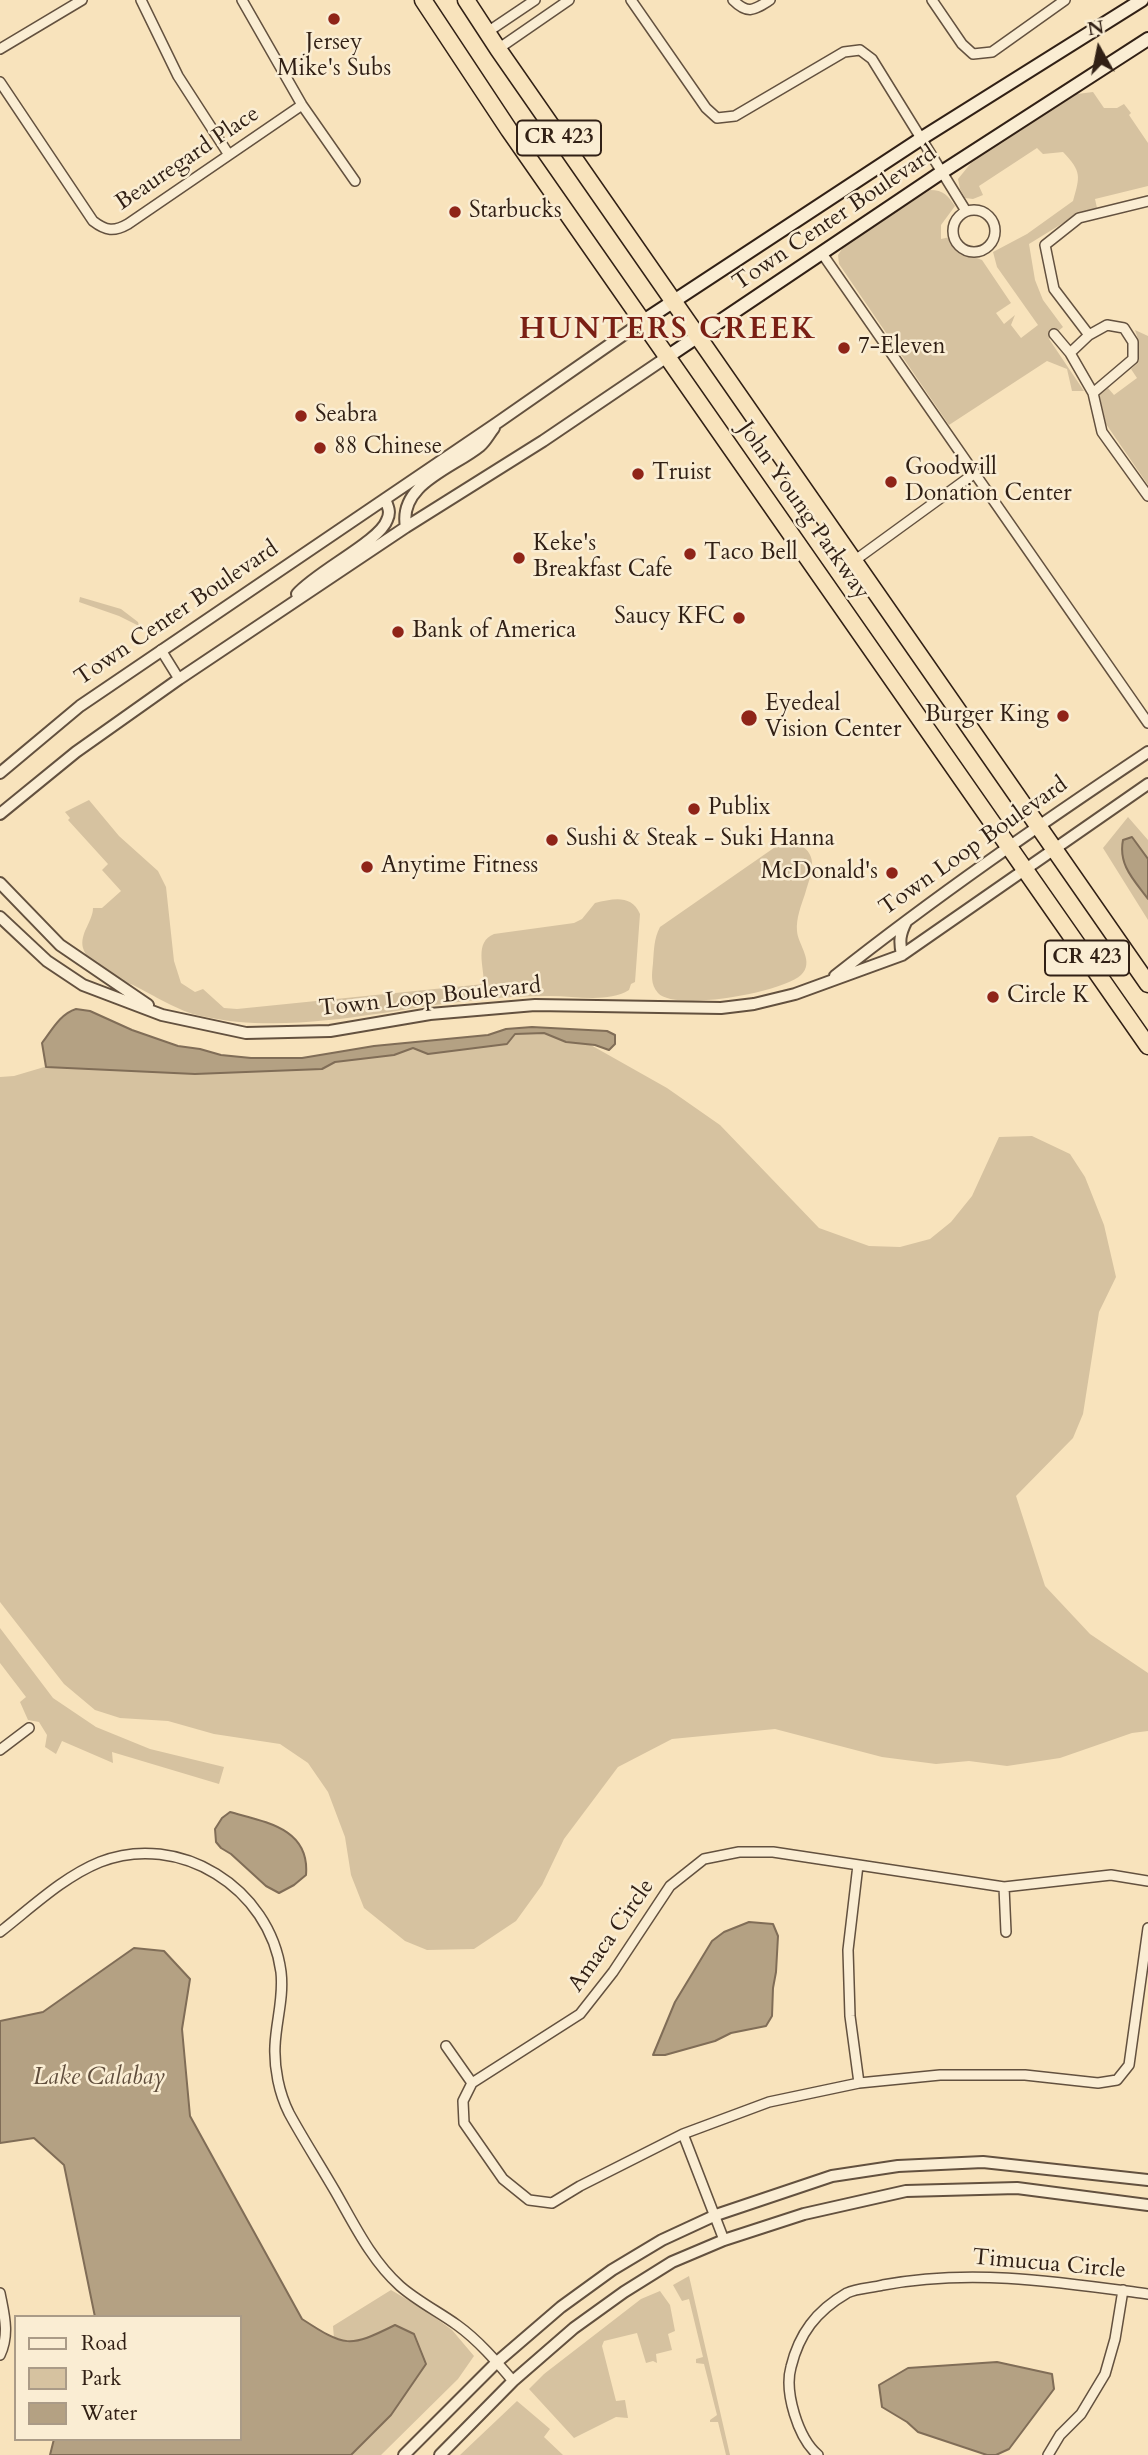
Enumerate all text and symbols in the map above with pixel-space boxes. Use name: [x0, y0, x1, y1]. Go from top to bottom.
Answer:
marker: Jersey Mike's Subs: [326, 11, 342, 27]
north arrow: [1064, 14, 1134, 84]
text: N: [1086, 14, 1106, 42]
place label: Jersey Mike's Subs: [277, 30, 391, 84]
street label: Beauregard Place: [111, 101, 265, 217]
road number: CR 423: [517, 120, 601, 156]
street label: Town Center Boulevard: [728, 141, 942, 297]
place label: Starbucks: [469, 198, 562, 226]
marker: Starbucks: [447, 204, 463, 220]
district label: HUNTERS CREEK: [521, 313, 815, 349]
place label: 7-Eleven: [858, 334, 946, 362]
marker: 7-Eleven: [836, 340, 852, 356]
place label: Seabra: [315, 402, 378, 430]
marker: Seabra: [293, 408, 309, 424]
street label: John Young Parkway: [731, 417, 875, 605]
place label: 88 Chinese: [334, 434, 442, 462]
marker: 88 Chinese: [312, 440, 328, 456]
place label: Goodwill Donation Center: [905, 455, 1072, 509]
place label: Truist: [652, 460, 711, 488]
marker: Truist: [630, 466, 646, 482]
marker: Goodwill Donation Center: [883, 474, 899, 490]
place label: Keke's Breakfast Cafe: [533, 531, 673, 585]
street label: Town Center Boulevard: [70, 536, 284, 692]
place label: Taco Bell: [704, 540, 798, 568]
marker: Taco Bell: [682, 546, 698, 562]
marker: Keke's Breakfast Cafe: [511, 550, 527, 566]
place label: Saucy KFC: [614, 604, 725, 632]
marker: Saucy KFC: [731, 610, 747, 626]
place label: Bank of America: [412, 618, 576, 646]
marker: Bank of America: [390, 624, 406, 640]
place label: Eyedeal Vision Center: [765, 691, 901, 745]
place label: Burger King: [925, 702, 1049, 730]
marker: Eyedeal Vision Center: [739, 708, 759, 728]
marker: Burger King: [1055, 708, 1071, 724]
street label: Town Loop Boulevard: [875, 772, 1073, 922]
place label: Publix: [708, 795, 770, 823]
marker: Publix: [686, 801, 702, 817]
place label: Sushi & Steak - Suki Hanna: [566, 826, 835, 854]
marker: Sushi & Steak - Suki Hanna: [544, 832, 560, 848]
place label: Anytime Fitness: [381, 853, 538, 881]
marker: Anytime Fitness: [359, 859, 375, 875]
place label: McDonald's: [761, 859, 878, 887]
marker: McDonald's: [884, 865, 900, 881]
road number: CR 423: [1045, 940, 1129, 976]
street label: Town Loop Boulevard: [317, 973, 543, 1023]
place label: Circle K: [1007, 983, 1090, 1011]
marker: Circle K: [985, 989, 1001, 1005]
street label: Amaca Circle: [563, 1874, 661, 1998]
water label: Lake Calabay: [33, 2064, 165, 2092]
street label: Timucua Circle: [971, 2245, 1127, 2285]
legend: [14, 2315, 242, 2441]
text: Road: [81, 2329, 127, 2358]
text: Park: [81, 2364, 121, 2393]
text: Water: [81, 2399, 137, 2428]

